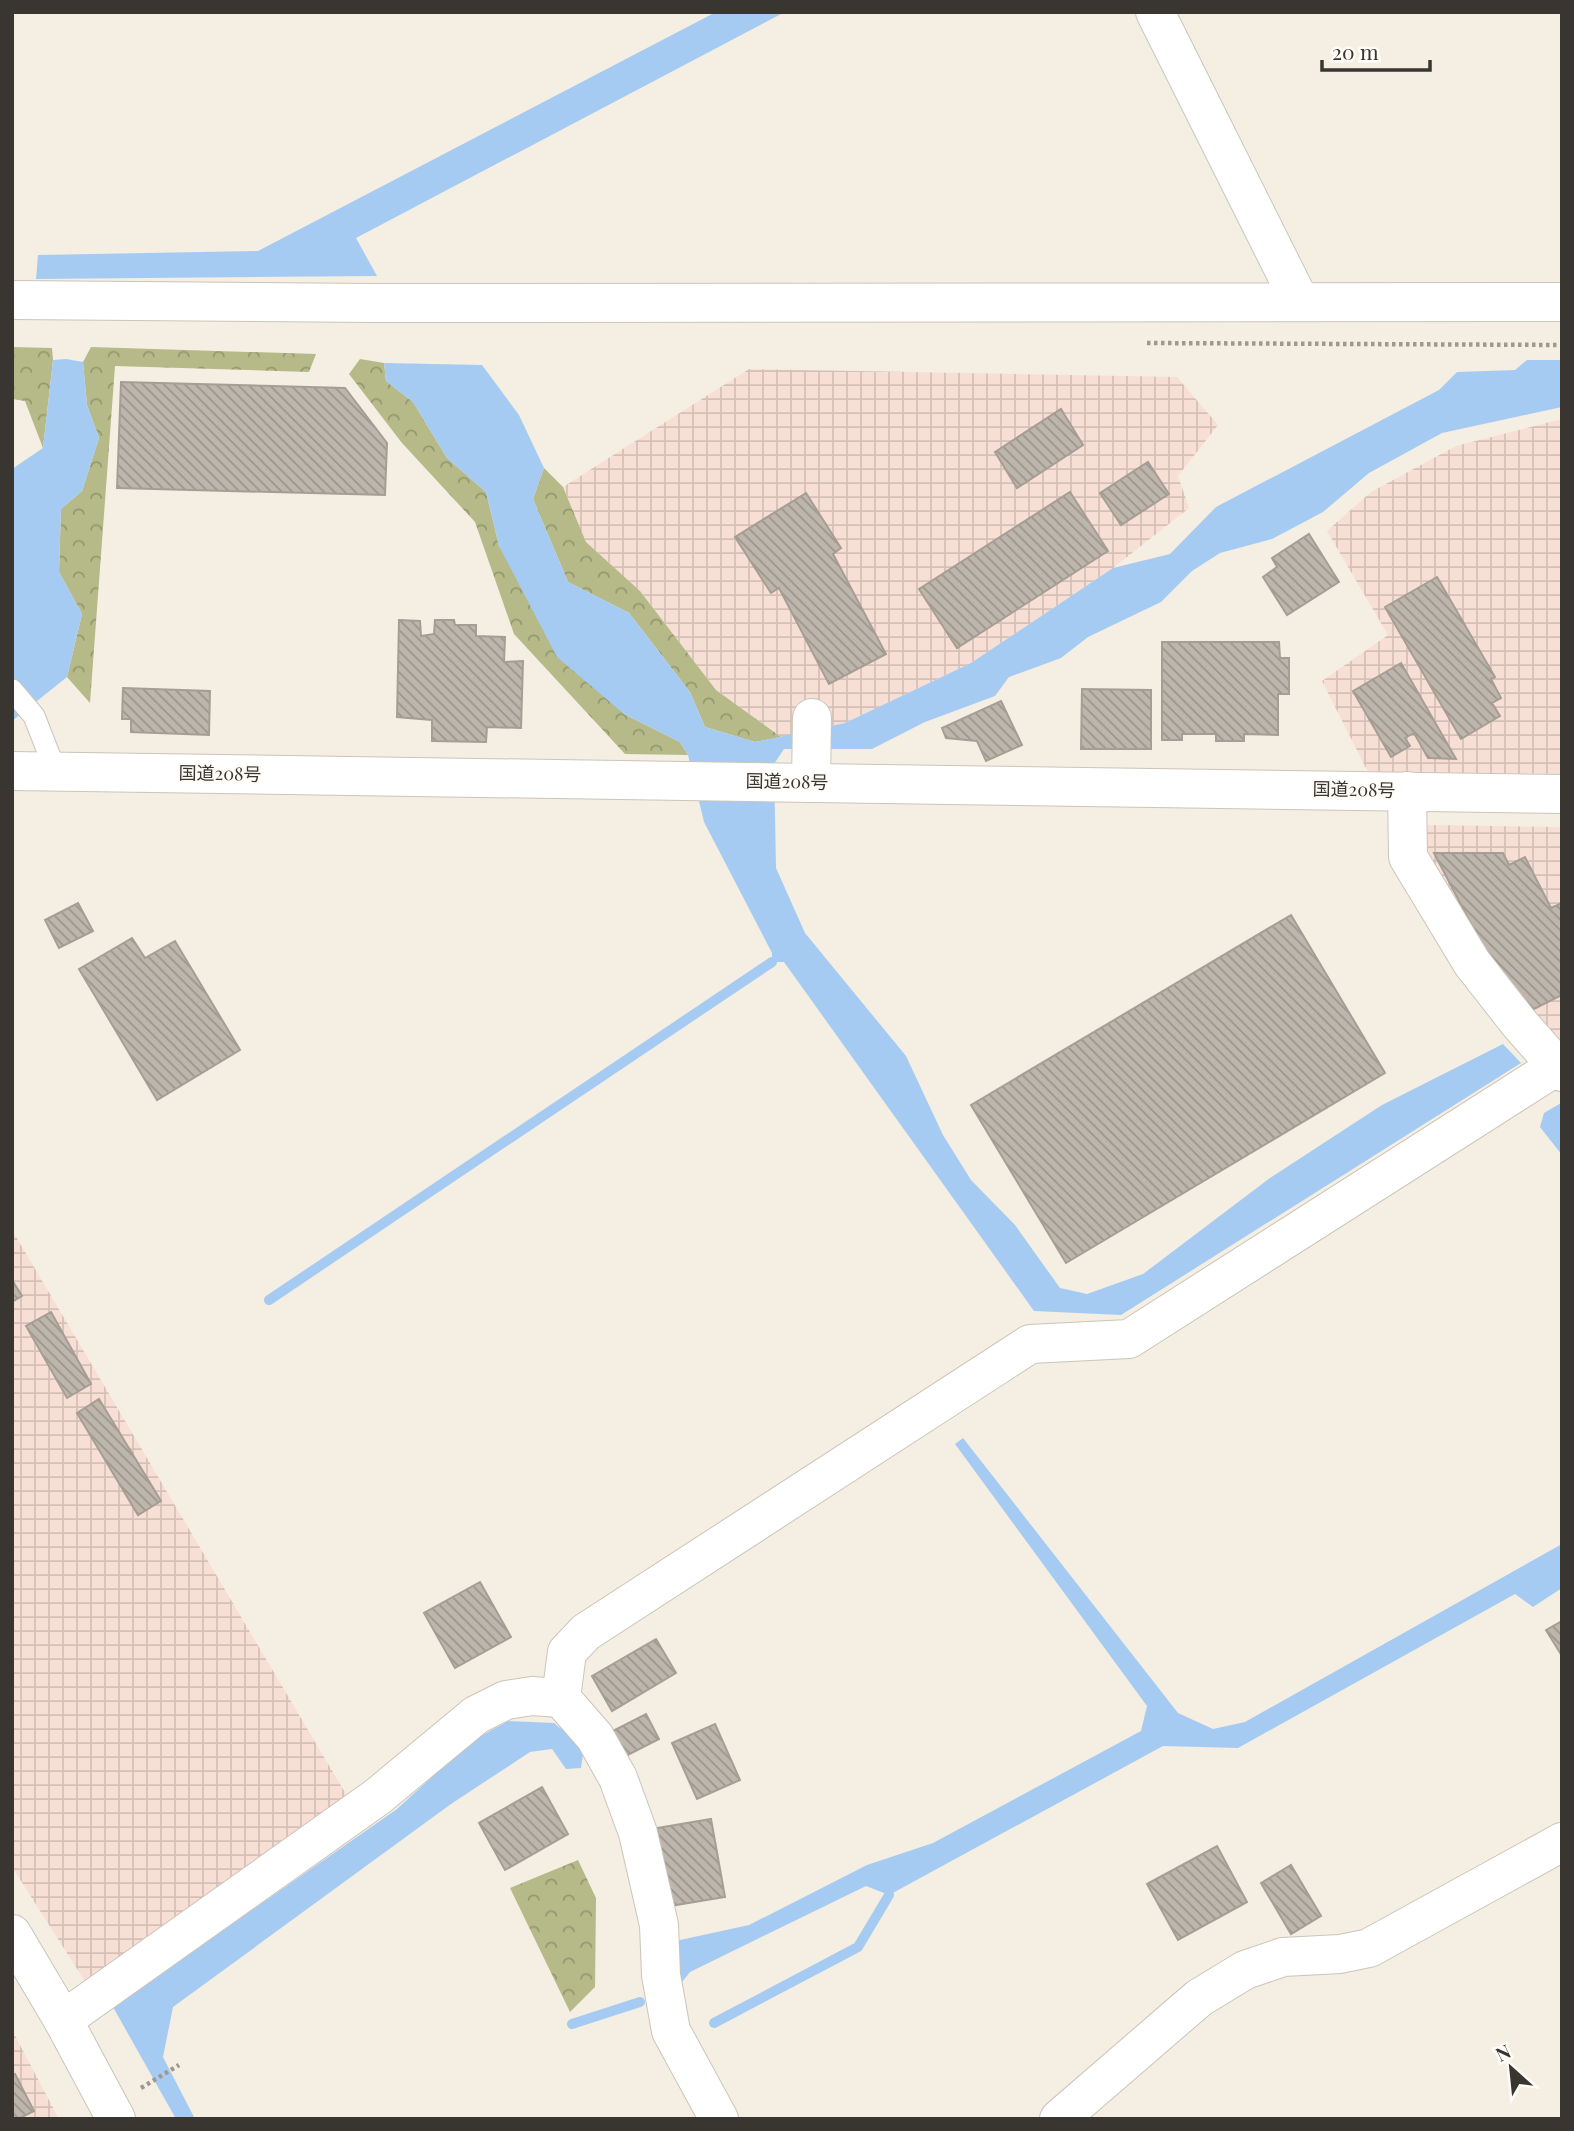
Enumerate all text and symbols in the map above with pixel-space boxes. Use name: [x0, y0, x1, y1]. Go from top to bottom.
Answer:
scale bar: [1322, 28, 1430, 72]
text: 20 m: [1332, 37, 1379, 65]
street label: 国道208号: [178, 760, 262, 786]
street label: 国道208号: [745, 768, 829, 794]
street label: 国道208号: [1312, 776, 1396, 802]
north arrow: [1476, 2033, 1546, 2103]
text: N: [1491, 2037, 1515, 2067]

